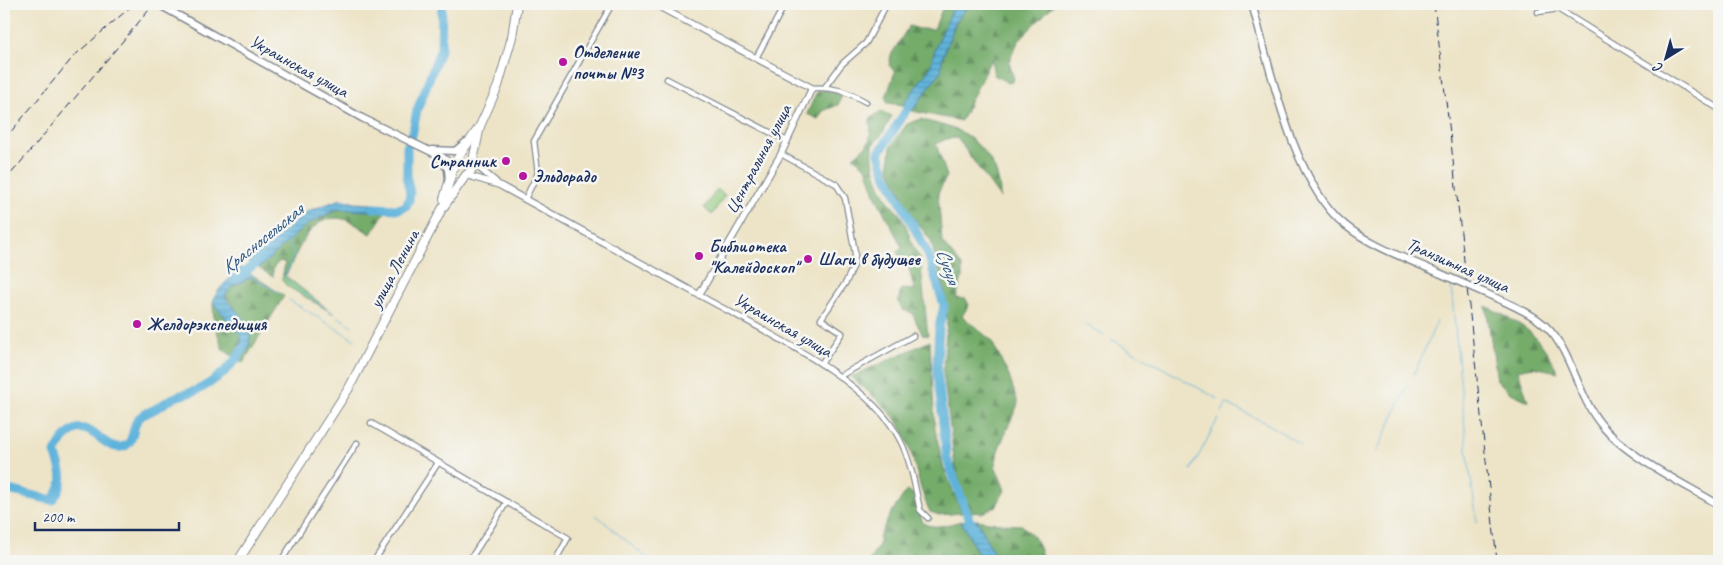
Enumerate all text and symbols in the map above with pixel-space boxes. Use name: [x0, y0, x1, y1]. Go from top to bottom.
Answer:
street label: Украинская улица: [246, 30, 353, 103]
north arrow: [1640, 32, 1690, 82]
place label: Отделение почты №3: [573, 41, 645, 84]
marker: Отделение почты №3: [557, 56, 569, 68]
text: С: [1649, 58, 1666, 77]
street label: Центральная улица: [720, 100, 797, 217]
place label: Странник: [430, 150, 498, 172]
marker: Странник: [500, 155, 512, 167]
place label: Эльдорадо: [533, 165, 597, 187]
marker: Эльдорадо: [517, 170, 529, 182]
water label: Красносельская: [216, 197, 310, 279]
street label: улица Ленина: [364, 225, 425, 313]
street label: Транзитная улица: [1403, 233, 1514, 298]
place label: Библиотека "Калейдоскоп": [709, 235, 802, 278]
water label: Сусуя: [931, 245, 966, 290]
place label: Шаги в будущее: [818, 248, 921, 270]
marker: Библиотека "Калейдоскоп": [693, 250, 705, 262]
marker: Шаги в будущее: [802, 253, 814, 265]
street label: Украинская улица: [730, 288, 837, 362]
place label: Желдорэкспедиция: [147, 313, 268, 335]
marker: Желдорэкспедиция: [131, 318, 143, 330]
scale bar: [35, 500, 179, 532]
text: 200 m: [42, 508, 76, 527]

